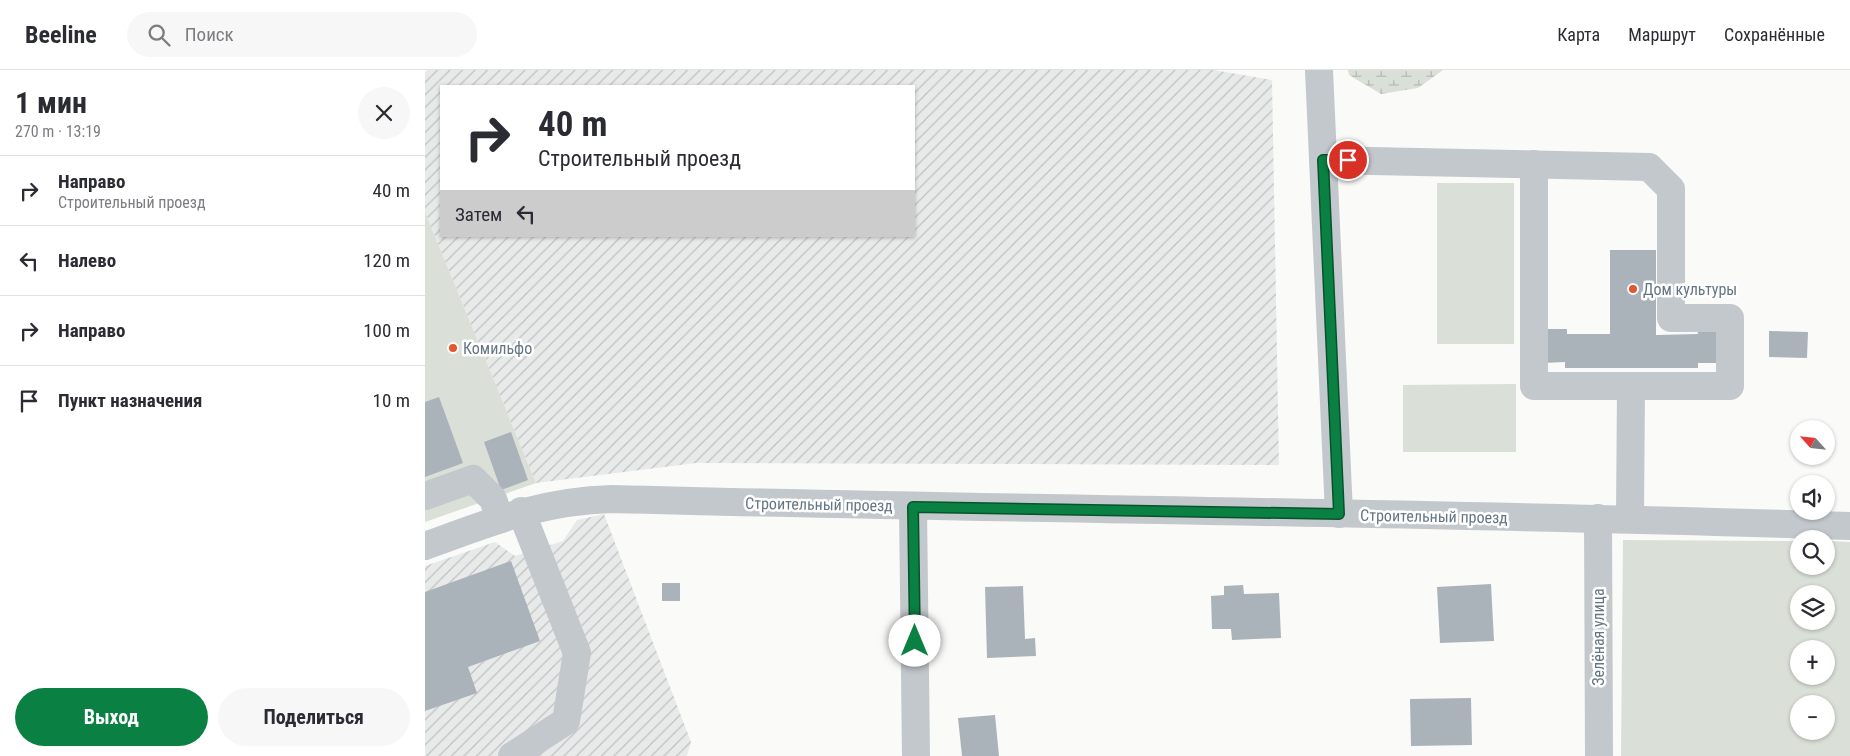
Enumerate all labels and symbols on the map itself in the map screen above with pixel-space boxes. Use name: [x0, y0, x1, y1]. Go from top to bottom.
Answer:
pin: [1327, 139, 1369, 181]
place label: Дом культуры: [1643, 280, 1737, 299]
marker: Дом культуры: [1627, 283, 1639, 295]
place label: Комильфо: [463, 339, 532, 358]
marker: Комильфо: [447, 342, 459, 354]
north arrow: [1790, 420, 1835, 465]
street label: Строительный проезд: [745, 494, 893, 515]
street label: Строительный проезд: [1360, 506, 1508, 527]
street label: Зелёная улица: [1589, 588, 1608, 686]
position arrow: [888, 614, 940, 666]

